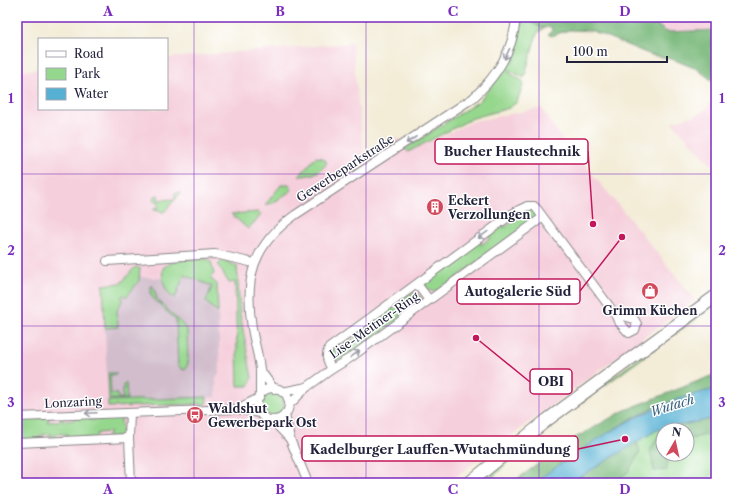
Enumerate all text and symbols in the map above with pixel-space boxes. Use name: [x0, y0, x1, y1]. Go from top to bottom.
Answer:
text: A: [102, 3, 114, 19]
text: B: [275, 3, 285, 19]
text: C: [448, 3, 458, 19]
text: D: [619, 3, 631, 19]
legend: [38, 38, 168, 110]
scale bar: [567, 38, 667, 64]
text: 100 m: [573, 44, 608, 59]
text: Road: [74, 46, 104, 61]
one-way arrow: [503, 48, 510, 60]
text: Park: [74, 66, 101, 81]
text: Water: [73, 86, 108, 101]
text: 1: [8, 90, 14, 106]
text: 1: [719, 90, 725, 106]
street label: Gewerbeparkstraße: [294, 131, 397, 205]
one-way arrow: [405, 136, 417, 144]
callout: Bucher Haustechnik: [435, 139, 588, 164]
text: Bucher Haustechnik: [444, 143, 581, 159]
place label: Eckert Verzollungen: [447, 193, 531, 222]
building icon: Eckert Verzollungen: [425, 197, 445, 217]
one-way arrow: [478, 231, 489, 239]
text: 2: [7, 242, 15, 258]
text: 2: [718, 242, 726, 258]
callout: Autogalerie Süd: [457, 279, 580, 304]
shop icon: Grimm Küchen: [640, 281, 660, 301]
text: Autogalerie Süd: [464, 283, 572, 299]
street label: Lise-Meitner-Ring: [326, 288, 422, 361]
place label: Grimm Küchen: [603, 303, 698, 318]
one-way arrow: [350, 350, 361, 358]
callout: OBI: [530, 369, 572, 394]
text: OBI: [538, 373, 564, 389]
water label: Wutach: [648, 391, 696, 419]
street label: Lonzaring: [44, 393, 103, 411]
text: 3: [7, 394, 15, 410]
text: 3: [718, 394, 726, 410]
place label: Waldshut Gewerbepark Ost: [207, 401, 317, 430]
bus stop icon: Waldshut Gewerbepark Ost: [185, 405, 205, 425]
one-way arrow: [85, 410, 98, 417]
north arrow: [655, 422, 695, 462]
text: N: [671, 424, 683, 440]
callout: Kadelburger Lauffen-Wutachmündung: [302, 436, 578, 461]
text: Kadelburger Lauffen-Wutachmündung: [310, 441, 571, 457]
text: A: [102, 481, 114, 497]
text: B: [275, 481, 285, 497]
text: C: [448, 481, 458, 497]
text: D: [619, 481, 631, 497]

